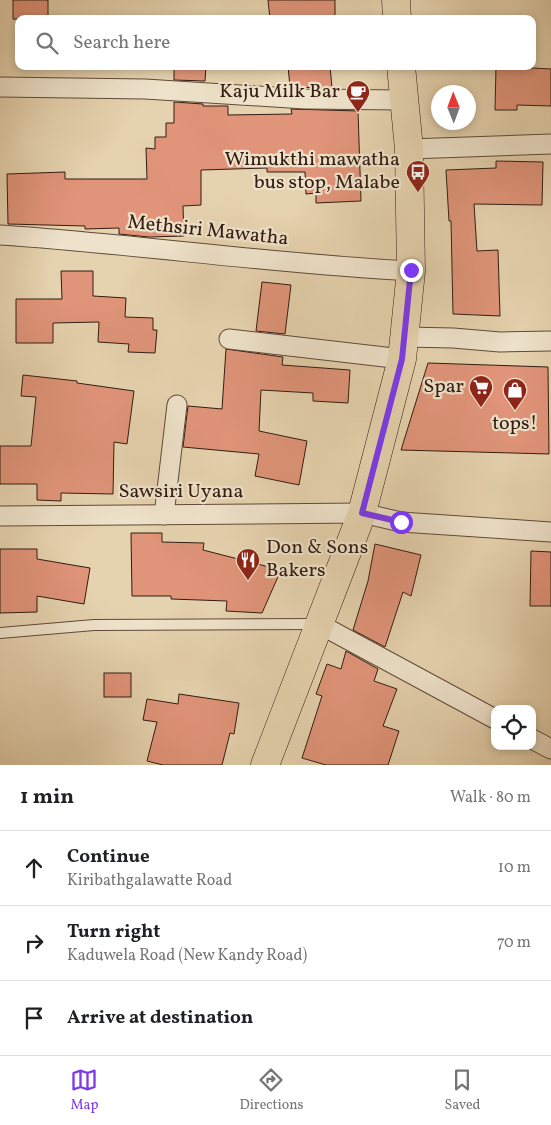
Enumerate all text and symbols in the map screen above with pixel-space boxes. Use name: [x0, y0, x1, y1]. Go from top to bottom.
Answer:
search box: [15, 15, 536, 70]
icon: search: [33, 29, 61, 57]
text: Search here: [73, 30, 170, 56]
place label: Kaju Milk Bar: [219, 78, 340, 106]
cafe icon: Kaju Milk Bar: [345, 79, 371, 113]
north arrow: [431, 85, 476, 130]
place label: Wimukthi mawatha bus stop, Malabe: [225, 146, 400, 197]
bus stop icon: Wimukthi mawatha bus stop, Malabe: [405, 159, 431, 193]
street label: Methsiri Mawatha: [126, 209, 290, 253]
route end: [400, 259, 423, 282]
place label: Spar: [423, 373, 464, 401]
supermarket icon: Spar: [468, 374, 494, 408]
shop icon: tops!: [502, 377, 528, 411]
place label: tops!: [492, 410, 538, 438]
street label: Sawsiri Uyana: [118, 478, 244, 506]
route start: [390, 511, 413, 534]
place label: Don & Sons Bakers: [266, 534, 368, 585]
restaurant icon: Don & Sons Bakers: [235, 547, 261, 581]
map controls: [491, 705, 536, 750]
button: locate: [491, 705, 536, 750]
text: 1 min: [20, 783, 74, 812]
text: Walk · 80 m: [450, 787, 531, 809]
text: Continue: [67, 844, 150, 870]
icon: ahead: [20, 854, 48, 882]
text: 10 m: [498, 857, 531, 879]
text: Kiribathgalawatte Road: [67, 870, 232, 892]
text: Turn right: [67, 919, 160, 945]
icon: right: [20, 929, 48, 957]
text: 70 m: [497, 932, 531, 954]
text: Kaduwela Road (New Kandy Road): [67, 945, 307, 967]
icon: arrive: [20, 1004, 48, 1032]
text: Arrive at destination: [67, 1005, 253, 1031]
tab: Map: [70, 1066, 98, 1115]
tab: Directions: [239, 1066, 304, 1115]
tab: Saved: [444, 1066, 481, 1115]

